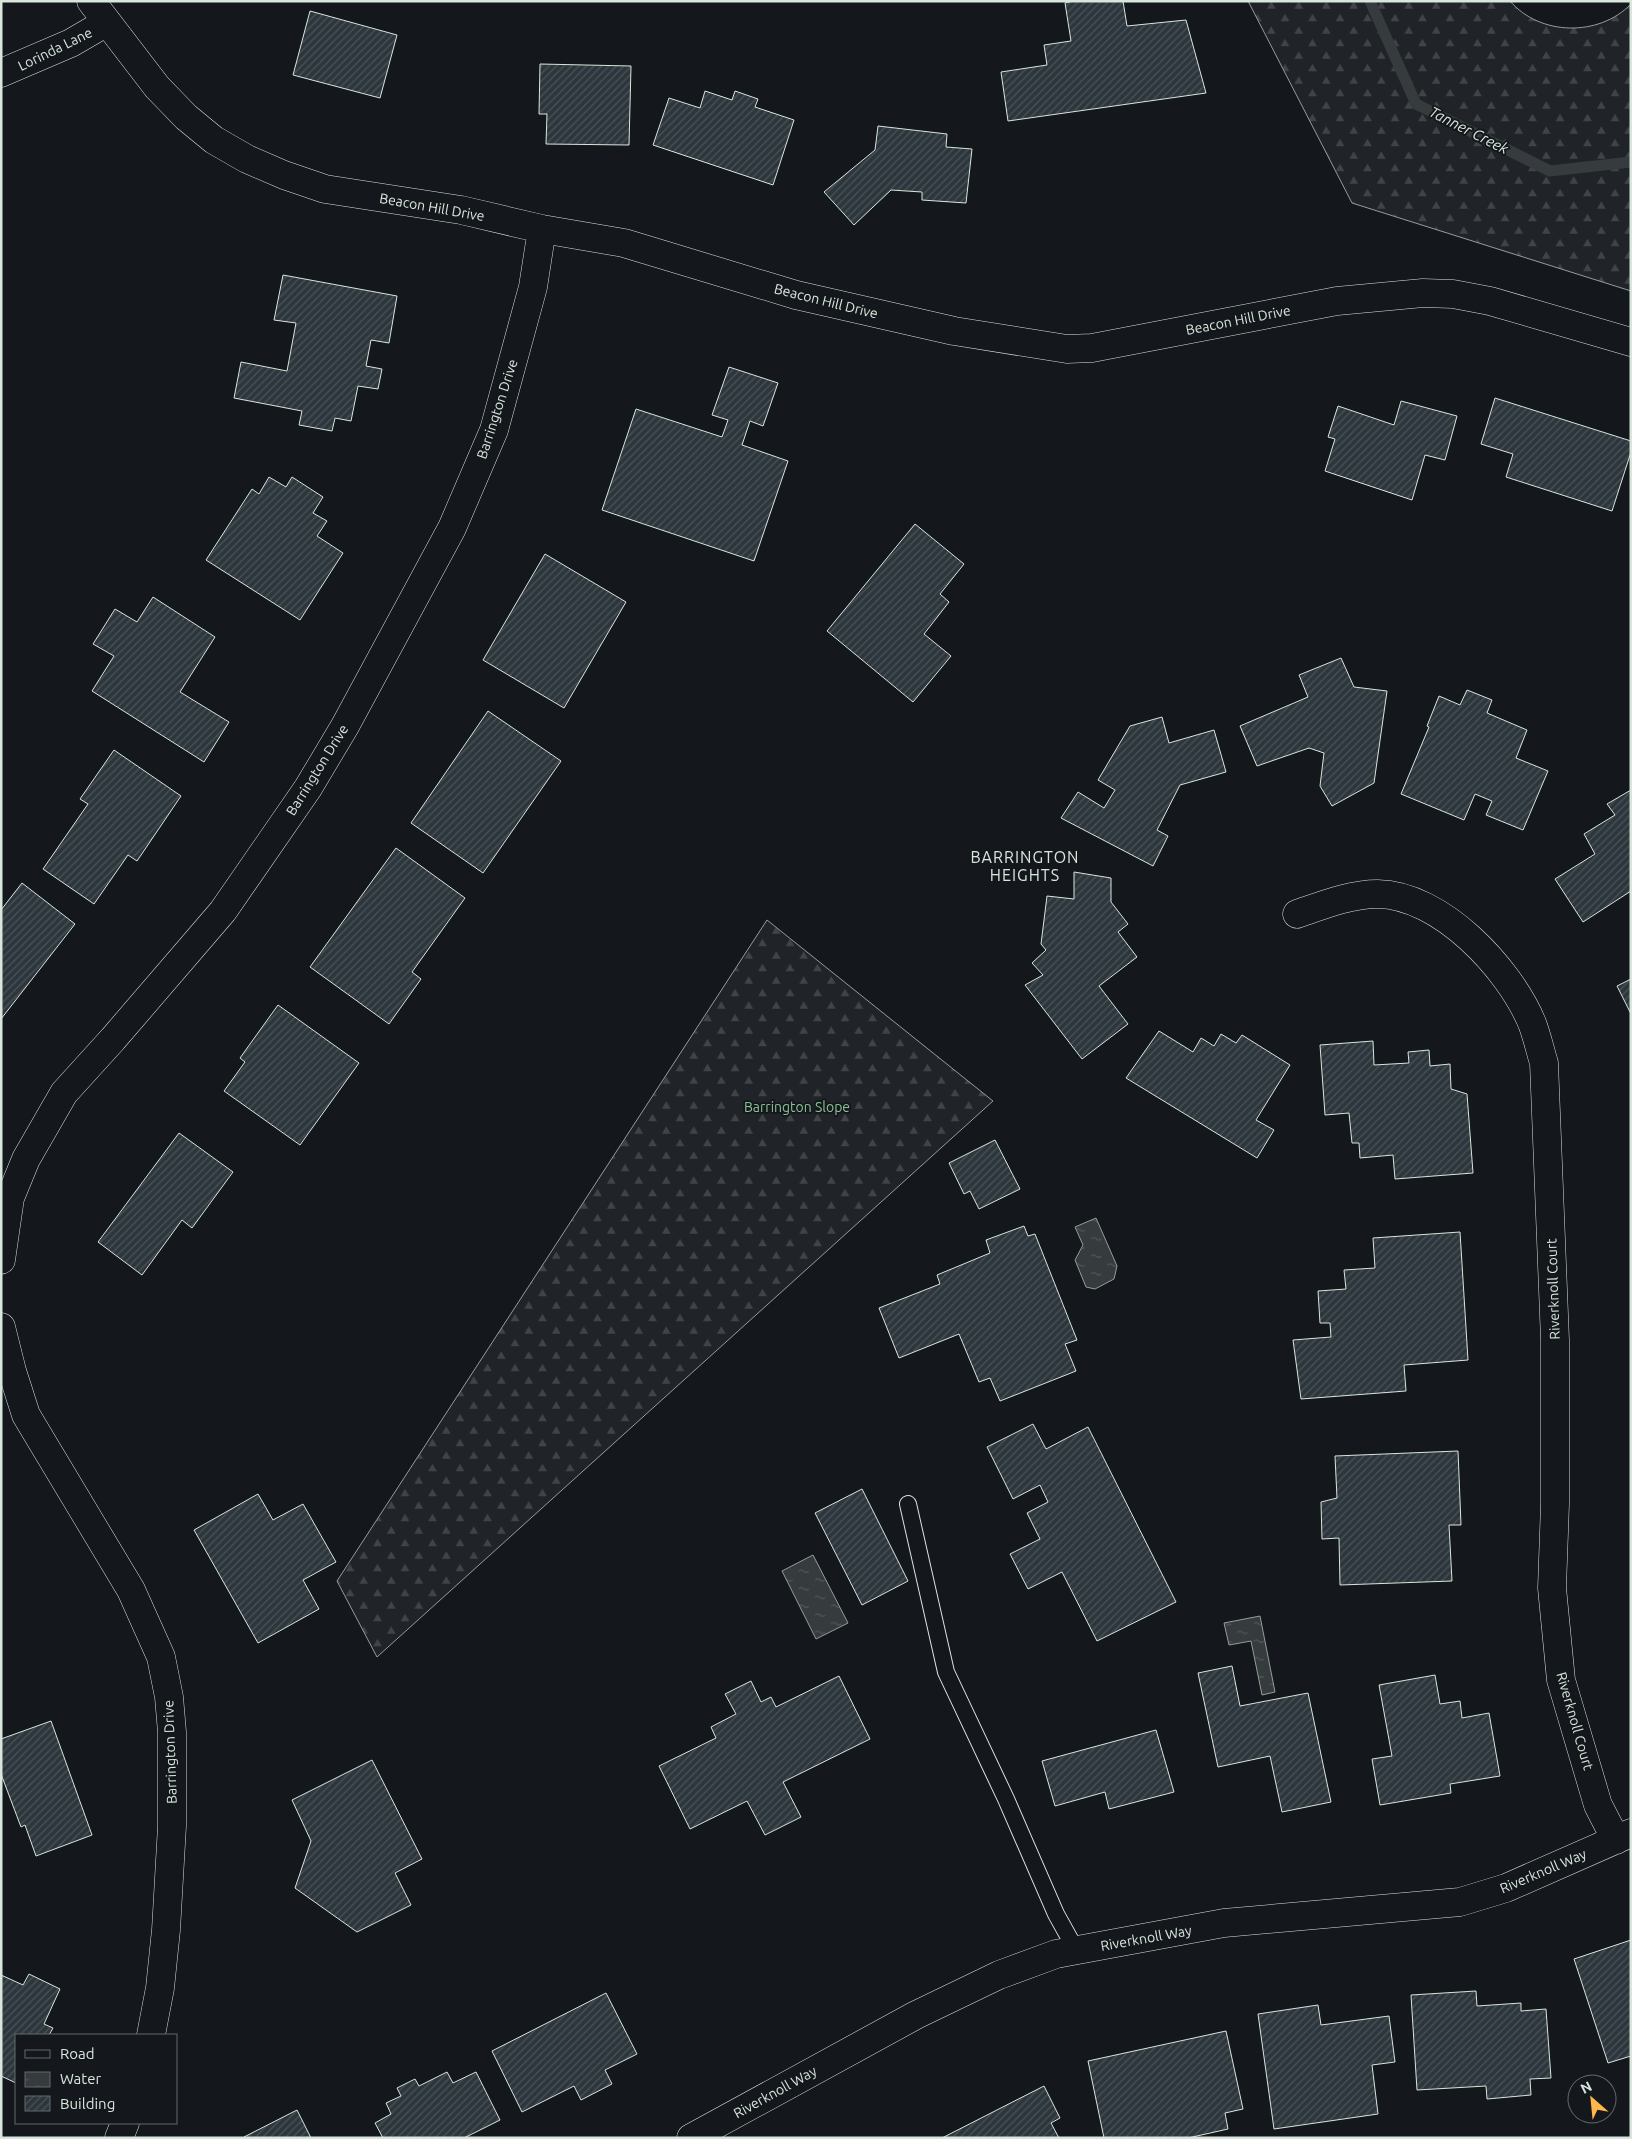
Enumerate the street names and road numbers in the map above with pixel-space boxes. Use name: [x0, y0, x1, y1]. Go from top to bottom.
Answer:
street label: Lorinda Lane: [15, 24, 95, 74]
street label: Beacon Hill Drive: [378, 190, 486, 224]
street label: Beacon Hill Drive: [772, 280, 880, 322]
street label: Beacon Hill Drive: [1184, 302, 1292, 338]
street label: Barrington Drive: [473, 357, 521, 461]
street label: Barrington Drive: [283, 722, 351, 818]
street label: Riverknoll Court: [1543, 1238, 1563, 1340]
street label: Riverknoll Court: [1553, 1670, 1597, 1772]
street label: Barrington Drive: [160, 1700, 180, 1804]
street label: Riverknoll Way: [1497, 1845, 1589, 1896]
street label: Riverknoll Way: [1099, 1922, 1193, 1954]
street label: Riverknoll Way: [731, 2062, 819, 2121]

